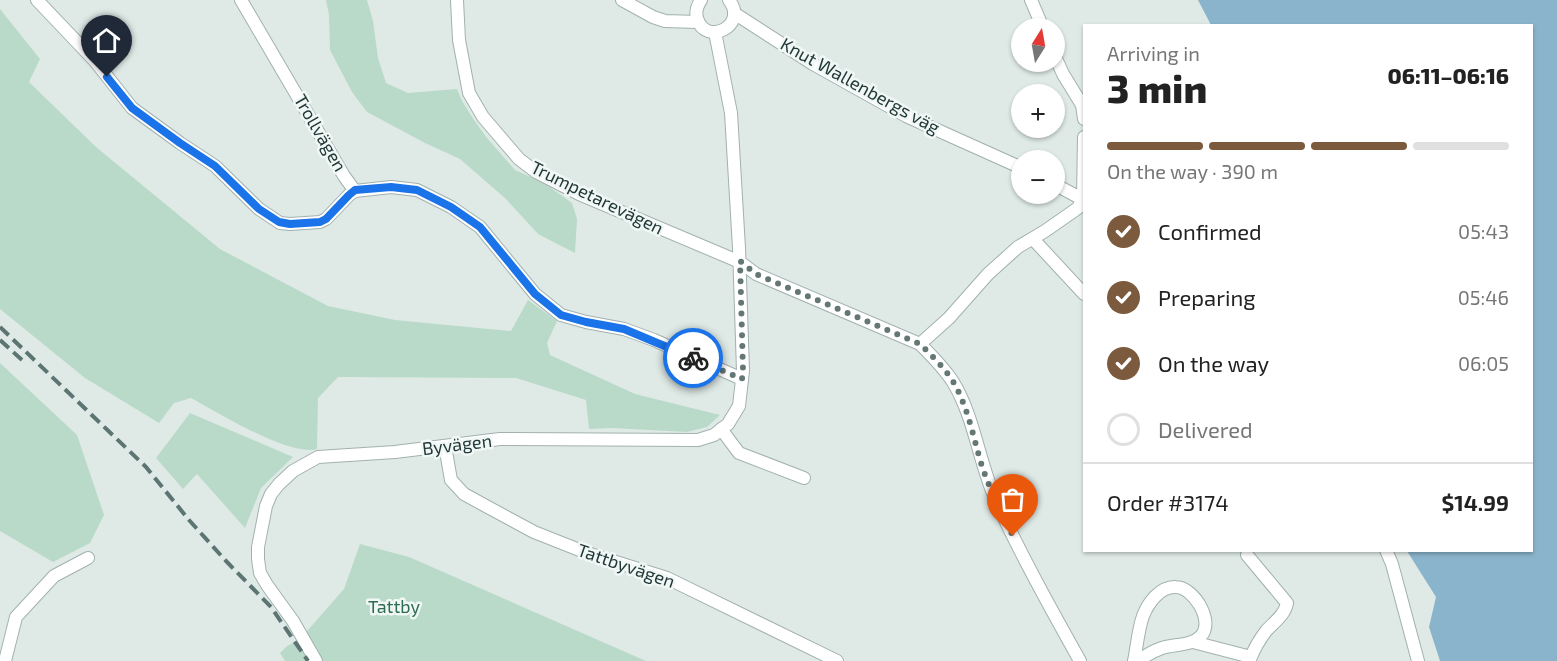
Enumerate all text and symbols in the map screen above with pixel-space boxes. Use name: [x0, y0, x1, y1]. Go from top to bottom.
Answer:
pin: [81, 15, 132, 77]
north arrow: [1011, 18, 1065, 72]
map controls: [1011, 18, 1065, 204]
icon: home: [90, 24, 123, 57]
street label: Knut Wallenbergs väg: [777, 32, 944, 138]
text: Arriving in: [1107, 41, 1200, 65]
text: 06:11–06:16: [1387, 62, 1509, 88]
text: 3 min: [1107, 64, 1207, 111]
button: +: [1011, 84, 1065, 138]
street label: Trollvägen: [290, 90, 352, 175]
button: −: [1011, 150, 1065, 204]
street label: Trumpetarevägen: [527, 155, 667, 239]
text: On the way · 390 m: [1107, 159, 1278, 183]
icon: check: [1107, 215, 1140, 248]
text: Confirmed: [1158, 218, 1262, 244]
text: 05:43: [1458, 219, 1509, 243]
icon: check: [1107, 281, 1140, 314]
text: Preparing: [1158, 284, 1256, 310]
text: 05:46: [1458, 285, 1509, 309]
courier: [663, 328, 723, 388]
icon: bike: [677, 342, 710, 375]
icon: check: [1107, 347, 1140, 380]
text: On the way: [1158, 350, 1269, 376]
text: 06:05: [1458, 351, 1509, 375]
text: Delivered: [1158, 416, 1253, 442]
street label: Byvägen: [421, 429, 493, 459]
pin: [987, 474, 1038, 536]
icon: bag: [996, 483, 1029, 516]
text: Order #3174: [1107, 489, 1229, 515]
text: $14.99: [1441, 489, 1509, 515]
street label: Tattbyvägen: [575, 538, 678, 592]
park label: Tattby: [368, 595, 421, 617]

